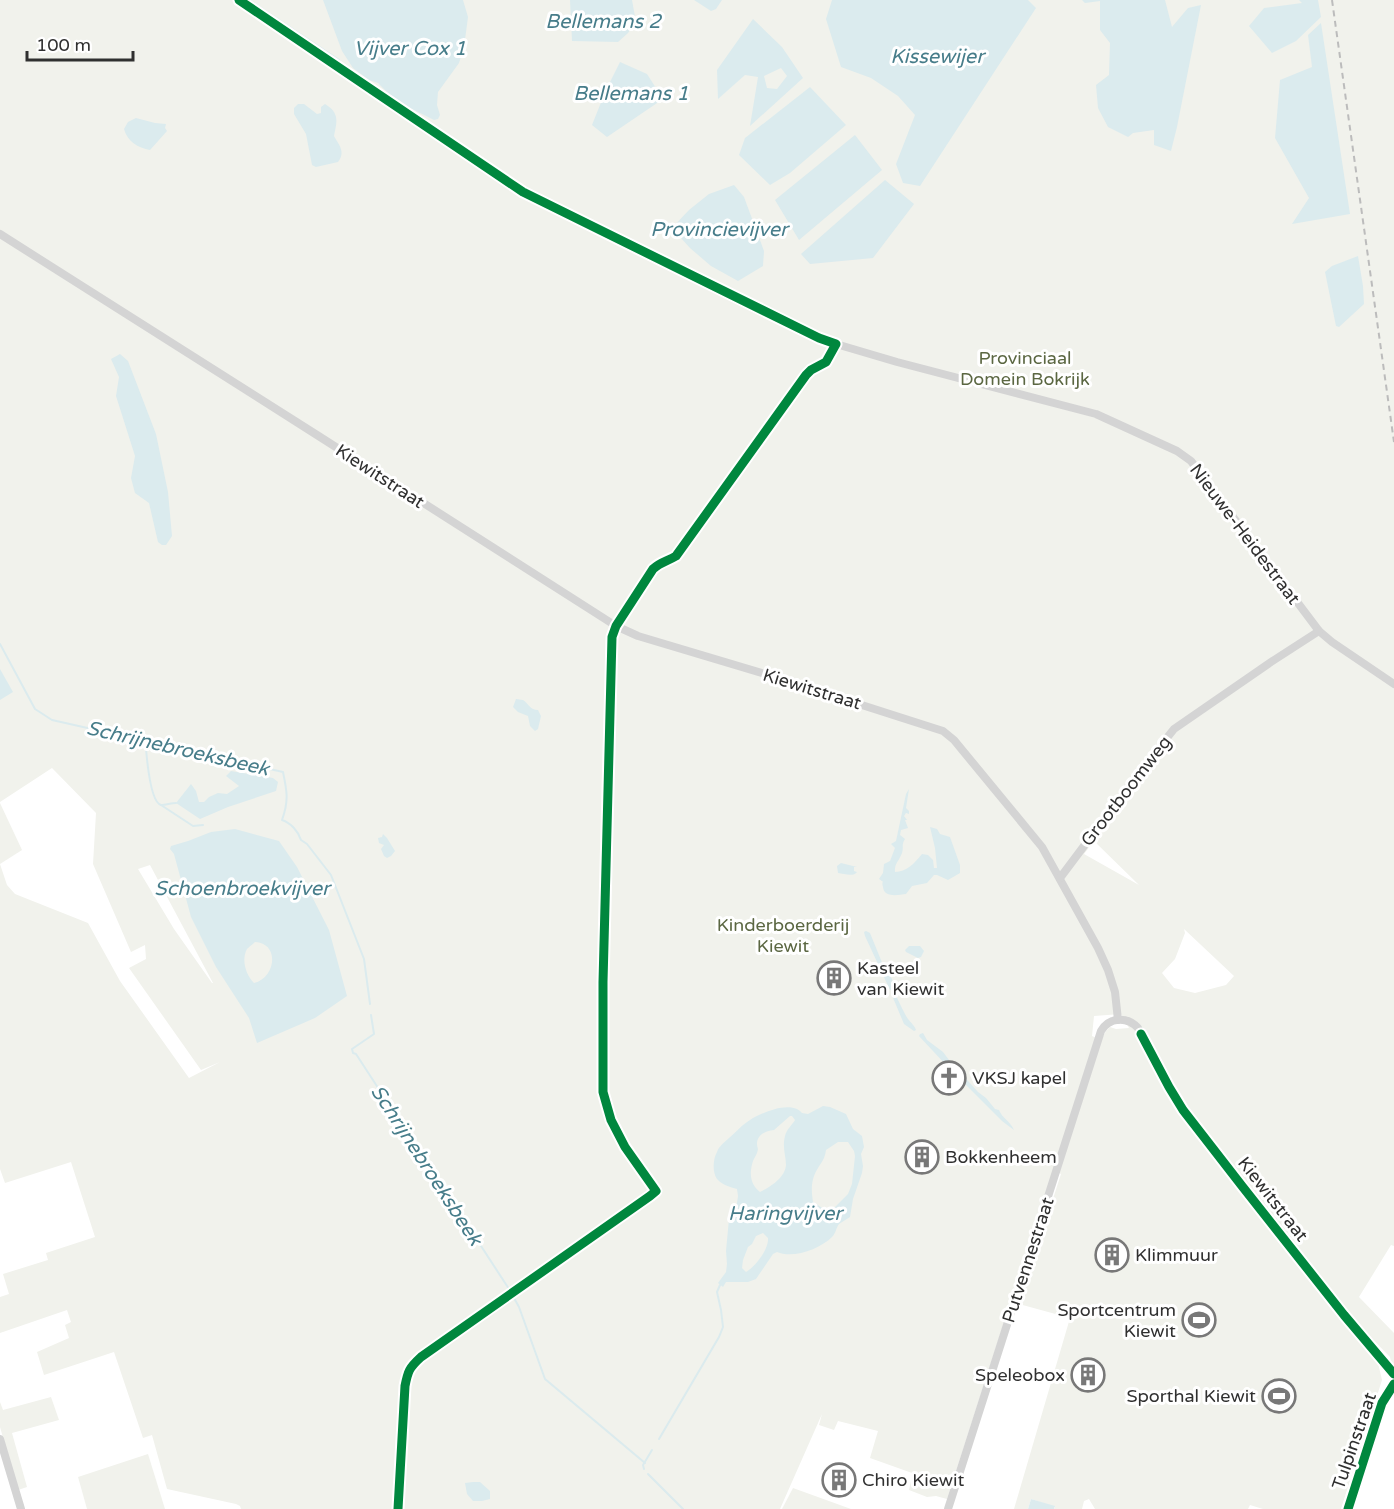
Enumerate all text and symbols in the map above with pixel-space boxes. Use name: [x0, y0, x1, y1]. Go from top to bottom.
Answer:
water label: Bellemans 2: [545, 10, 662, 34]
scale bar: [27, 24, 134, 62]
text: 100 m: [36, 34, 91, 56]
water label: Vijver Cox 1: [354, 37, 466, 61]
water label: Kissewijer: [890, 45, 986, 69]
water label: Bellemans 1: [573, 82, 689, 106]
water label: Provincievijver: [650, 218, 790, 242]
park label: Provinciaal Domein Bokrijk: [960, 347, 1090, 390]
street label: Kiewitstraat: [331, 439, 429, 513]
street label: Nieuwe-Heidestraat: [1185, 459, 1305, 609]
street label: Kiewitstraat: [760, 664, 864, 714]
water label: Schrijnebroeksbeek: [84, 716, 273, 782]
street label: Grootboomweg: [1076, 731, 1176, 851]
water label: Schoenbroekvijver: [154, 877, 332, 901]
park label: Kinderboerderij Kiewit: [717, 914, 849, 957]
place label: Kasteel van Kiewit: [857, 957, 945, 1000]
building icon: Kasteel van Kiewit: [816, 960, 852, 996]
church icon: VKSJ kapel: [931, 1060, 967, 1096]
place label: VKSJ kapel: [972, 1067, 1066, 1089]
water label: Schrijnebroeksbeek: [365, 1081, 488, 1252]
building icon: Bokkenheem: [904, 1139, 940, 1175]
place label: Bokkenheem: [945, 1146, 1057, 1168]
street label: Kiewitstraat: [1233, 1152, 1313, 1246]
street label: Putvennestraat: [997, 1194, 1059, 1326]
water label: Haringvijver: [728, 1202, 844, 1226]
building icon: Klimmuur: [1094, 1237, 1130, 1273]
place label: Klimmuur: [1135, 1244, 1218, 1266]
place label: Sportcentrum Kiewit: [1057, 1299, 1176, 1342]
sports icon: Sportcentrum Kiewit: [1181, 1302, 1217, 1338]
building icon: Speleobox: [1070, 1357, 1106, 1393]
place label: Speleobox: [975, 1364, 1065, 1386]
sports icon: Sporthal Kiewit: [1261, 1378, 1297, 1414]
place label: Sporthal Kiewit: [1126, 1385, 1256, 1407]
street label: Tulpinstraat: [1327, 1389, 1381, 1492]
building icon: Chiro Kiewit: [821, 1462, 857, 1498]
place label: Chiro Kiewit: [862, 1469, 965, 1491]

